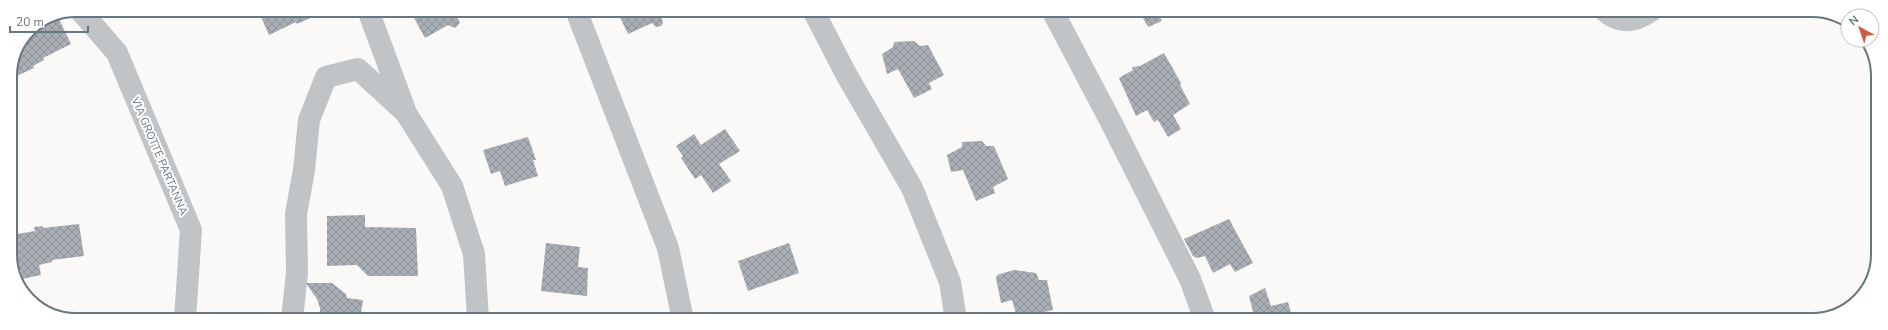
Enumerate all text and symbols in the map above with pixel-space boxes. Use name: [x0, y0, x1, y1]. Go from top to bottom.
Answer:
scale bar: [10, 8, 88, 34]
north arrow: [1840, 8, 1880, 48]
text: N: [1846, 12, 1862, 29]
text: 20 m: [16, 14, 44, 30]
street label: VIA GROTTE PARTANNA: [128, 94, 191, 217]

